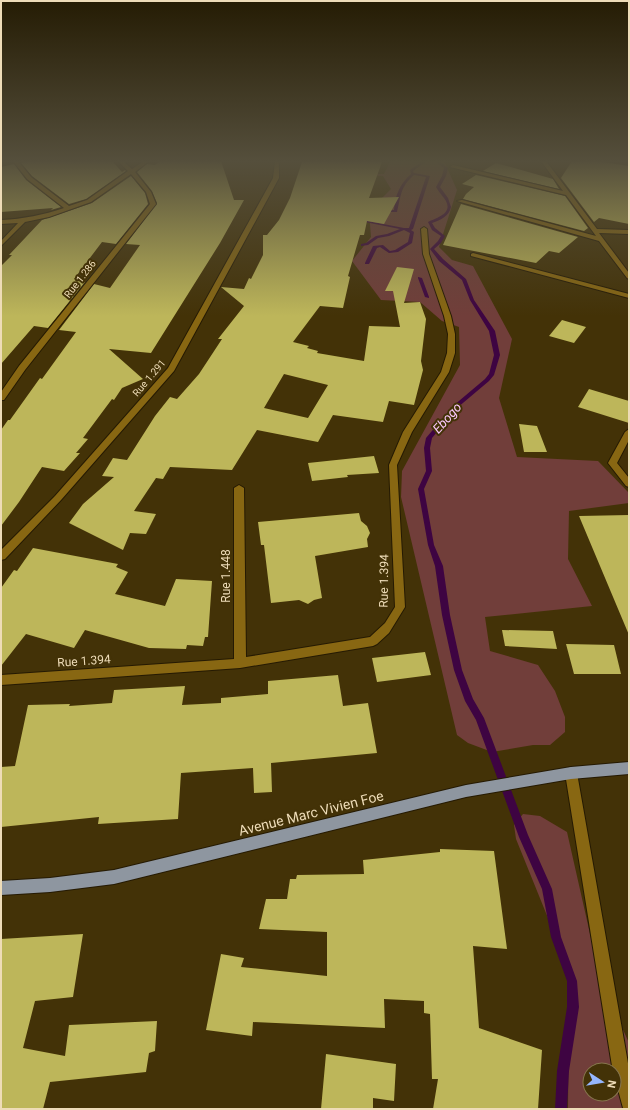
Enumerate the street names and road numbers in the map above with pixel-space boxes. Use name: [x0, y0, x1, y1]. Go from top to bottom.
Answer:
street label: Rue 1.286: [62, 258, 98, 300]
street label: Rue 1.291: [130, 357, 168, 399]
street label: Rue 1.448: [219, 549, 233, 603]
street label: Rue 1.394: [377, 554, 391, 608]
street label: Rue 1.394: [57, 652, 111, 670]
street label: Avenue Marc Vivien Foe: [237, 787, 385, 839]

